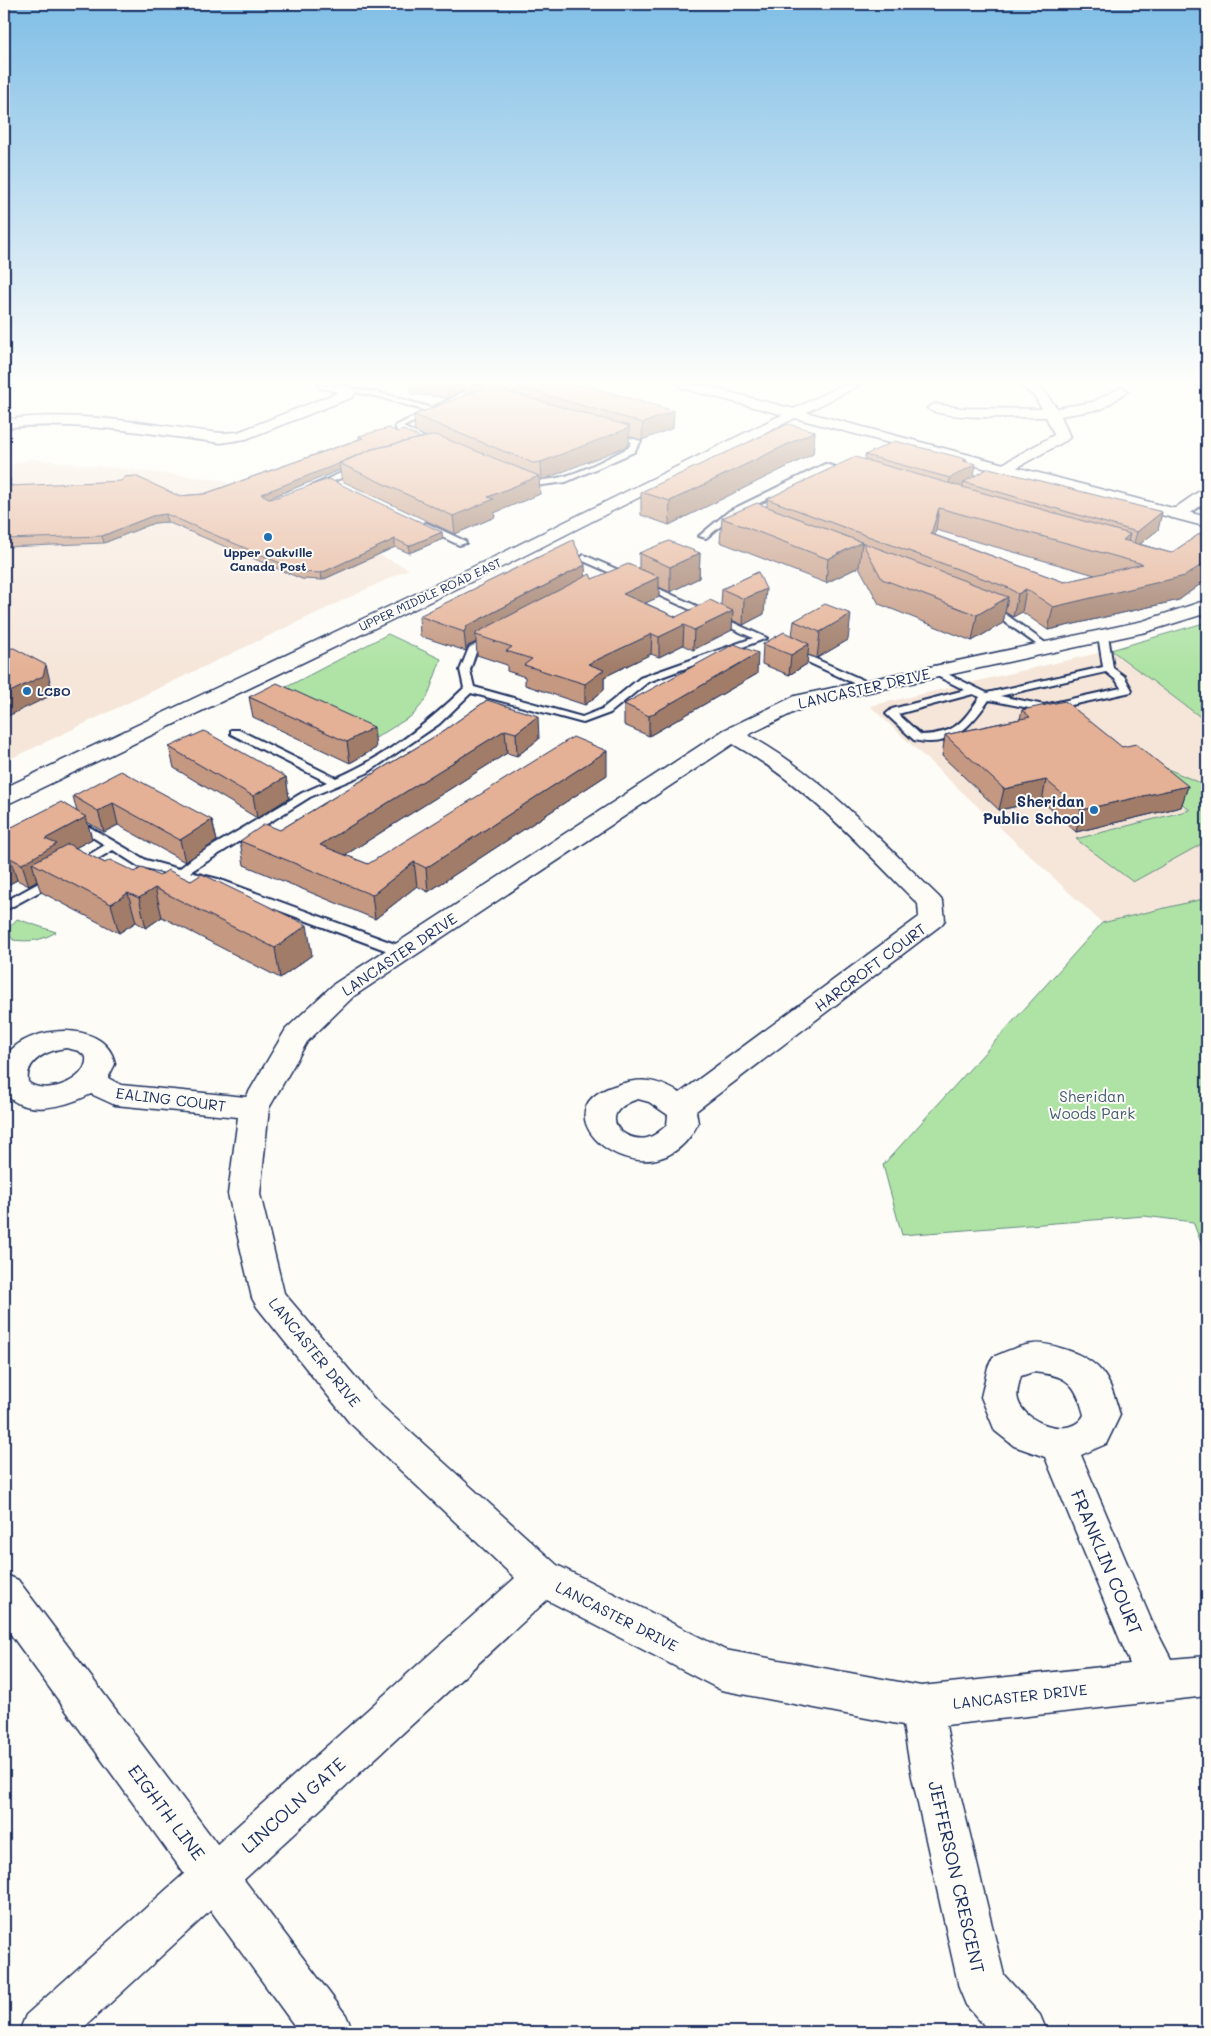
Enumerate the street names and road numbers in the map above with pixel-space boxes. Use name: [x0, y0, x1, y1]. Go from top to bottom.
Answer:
street label: UPPER MIDDLE ROAD EAST: [356, 554, 504, 634]
street label: LANCASTER DRIVE: [796, 663, 932, 713]
street label: LANCASTER DRIVE: [337, 908, 461, 1000]
street label: HARCROFT COURT: [810, 918, 930, 1016]
street label: EALING COURT: [115, 1082, 227, 1116]
street label: LANCASTER DRIVE: [265, 1293, 365, 1411]
street label: FRANKLIN COURT: [1066, 1486, 1148, 1638]
street label: LANCASTER DRIVE: [552, 1576, 682, 1656]
street label: LANCASTER DRIVE: [952, 1679, 1089, 1713]
street label: LINCOLN GATE: [236, 1752, 350, 1858]
street label: EIGHTH LINE: [123, 1759, 211, 1865]
street label: JEFFERSON CRESCENT: [923, 1778, 991, 1976]

